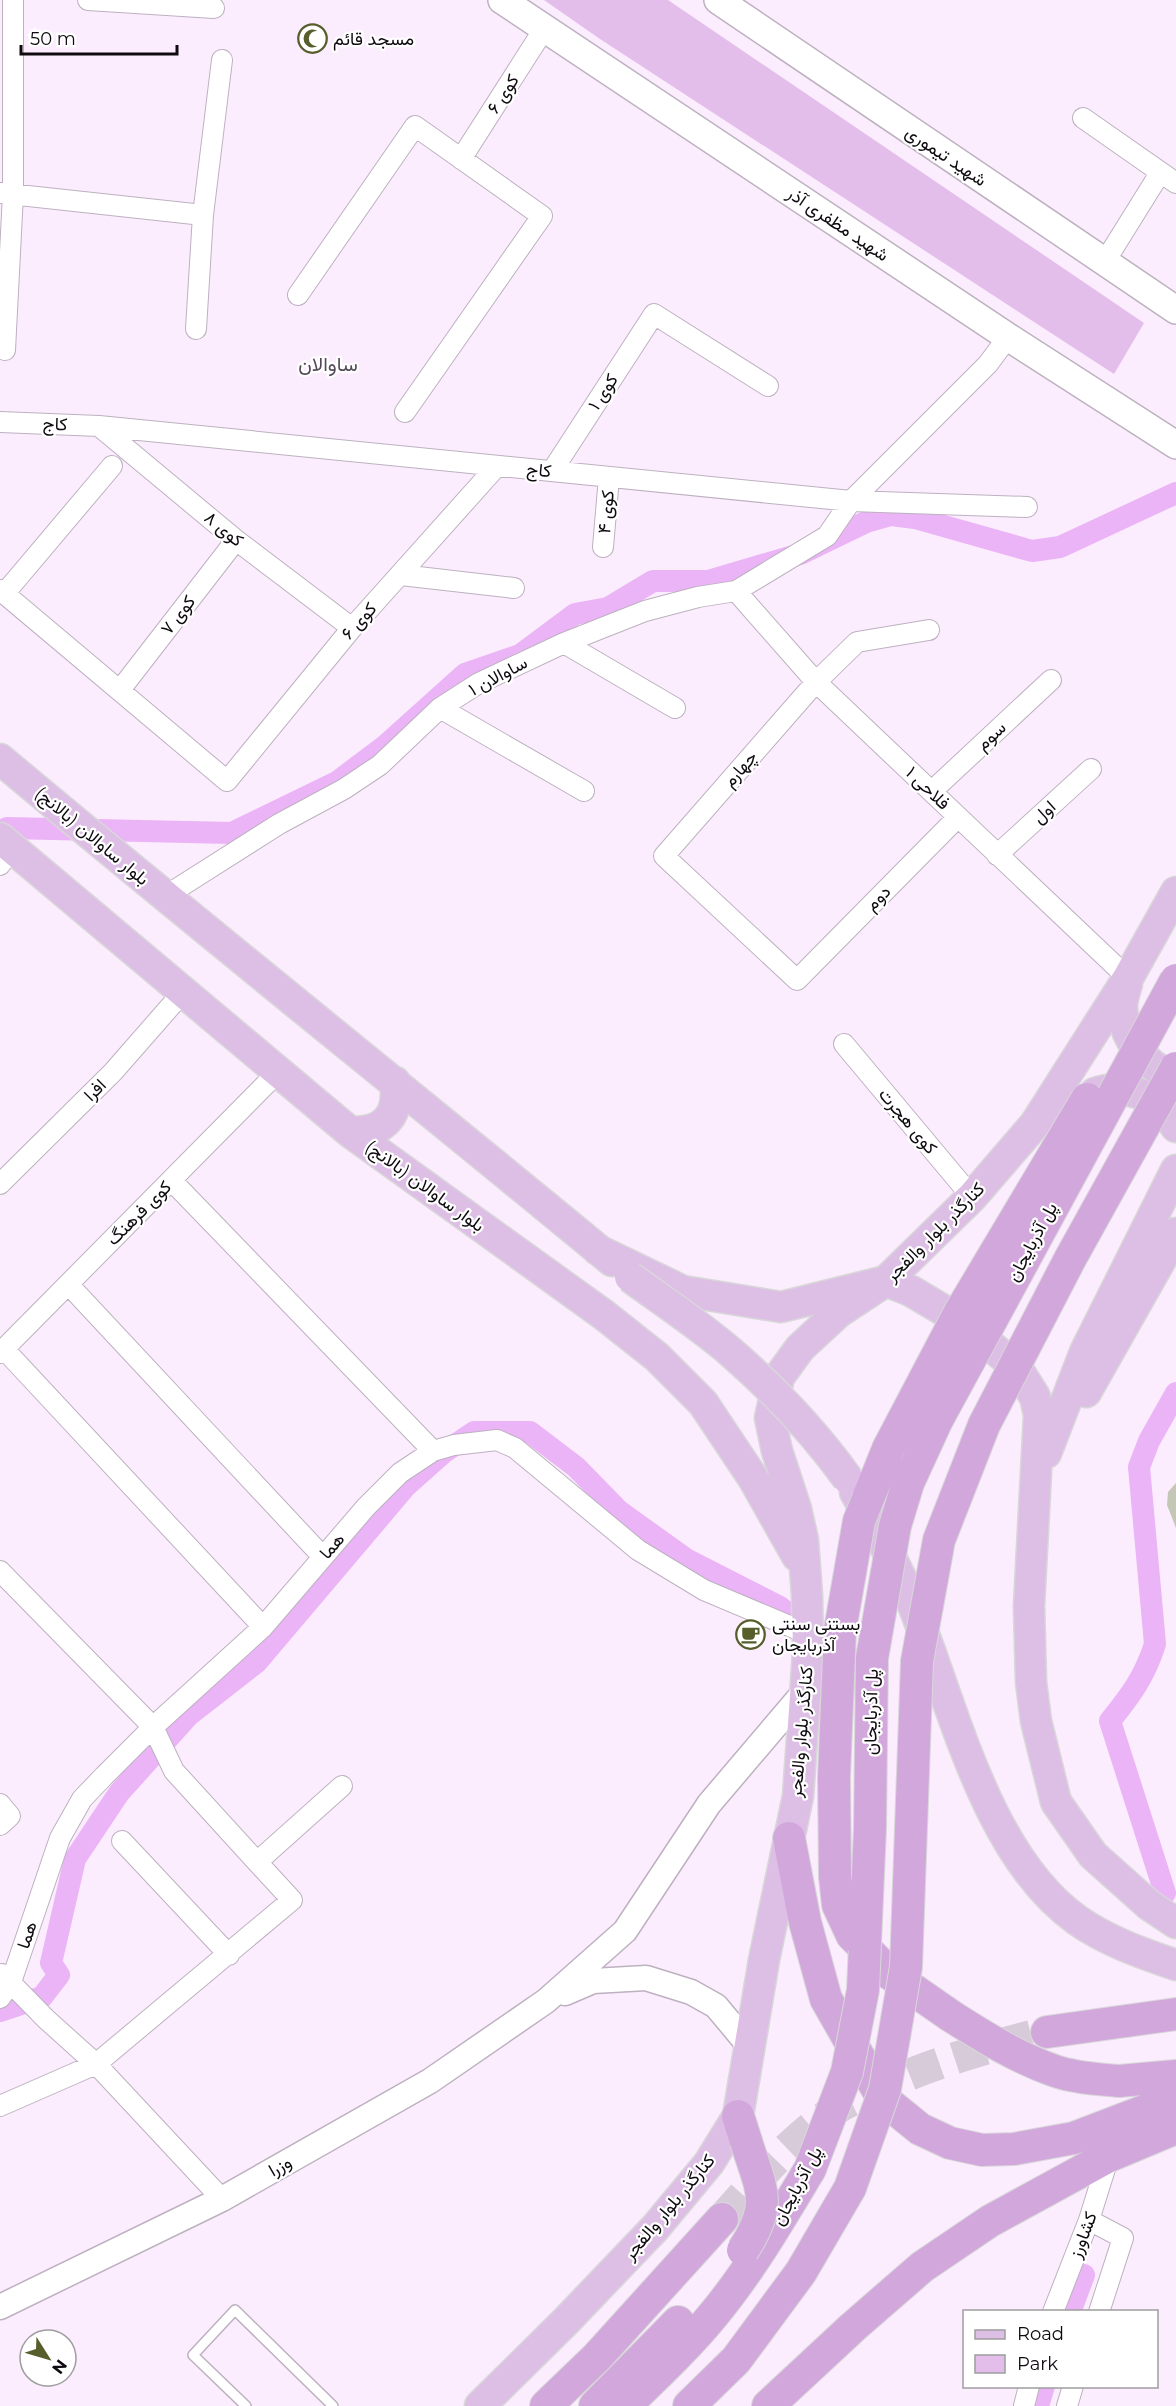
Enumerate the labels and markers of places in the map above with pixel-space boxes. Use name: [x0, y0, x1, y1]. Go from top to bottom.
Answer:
mosque icon: مسجد قائم: [296, 23, 328, 55]
place label: مسجد قائم: [333, 28, 414, 51]
place label: بستنی سنتی آذربایجان: [772, 1613, 860, 1656]
cafe icon: بستنی سنتی آذربایجان: [735, 1618, 767, 1650]

